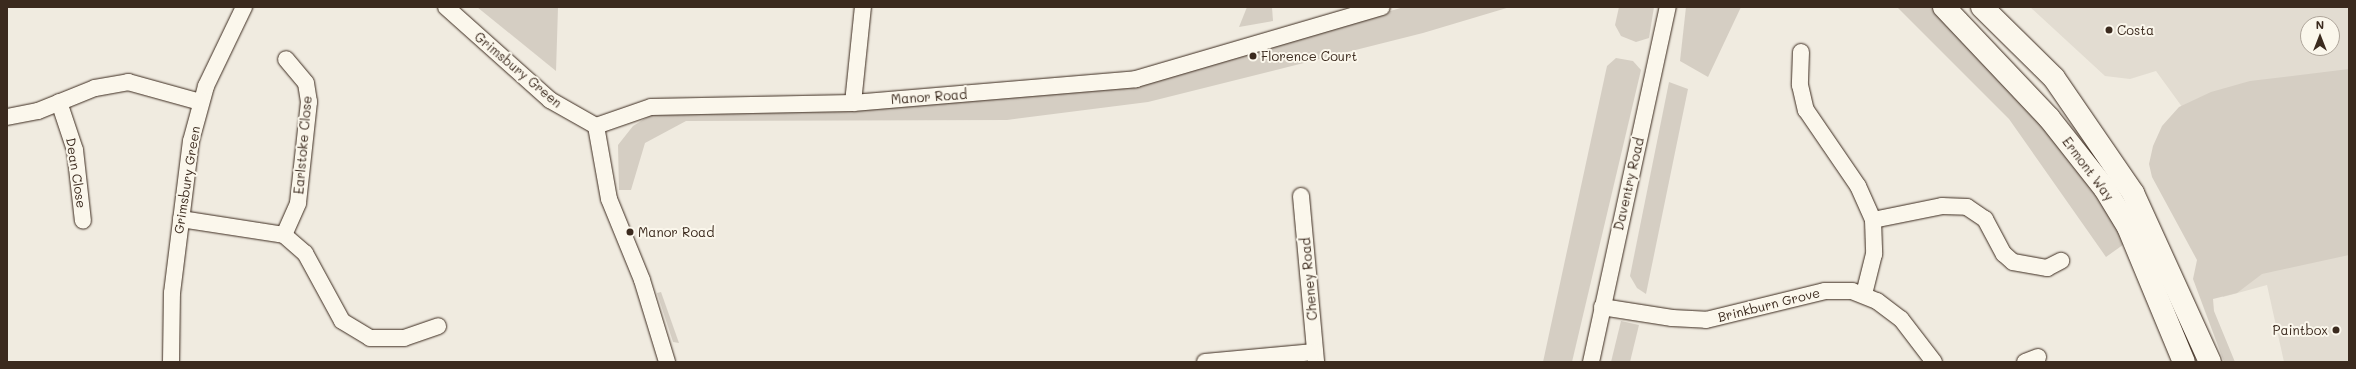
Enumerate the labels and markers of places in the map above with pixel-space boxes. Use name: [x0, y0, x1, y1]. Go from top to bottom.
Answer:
place label: Costa: [2117, 22, 2154, 38]
marker: Costa: [2104, 25, 2114, 35]
place label: Florence Court: [1261, 48, 1357, 64]
marker: Florence Court: [1248, 51, 1258, 61]
place label: Manor Road: [638, 224, 714, 240]
marker: Manor Road: [625, 227, 635, 237]
place label: Paintbox: [2272, 322, 2328, 338]
marker: Paintbox: [2331, 325, 2341, 335]

